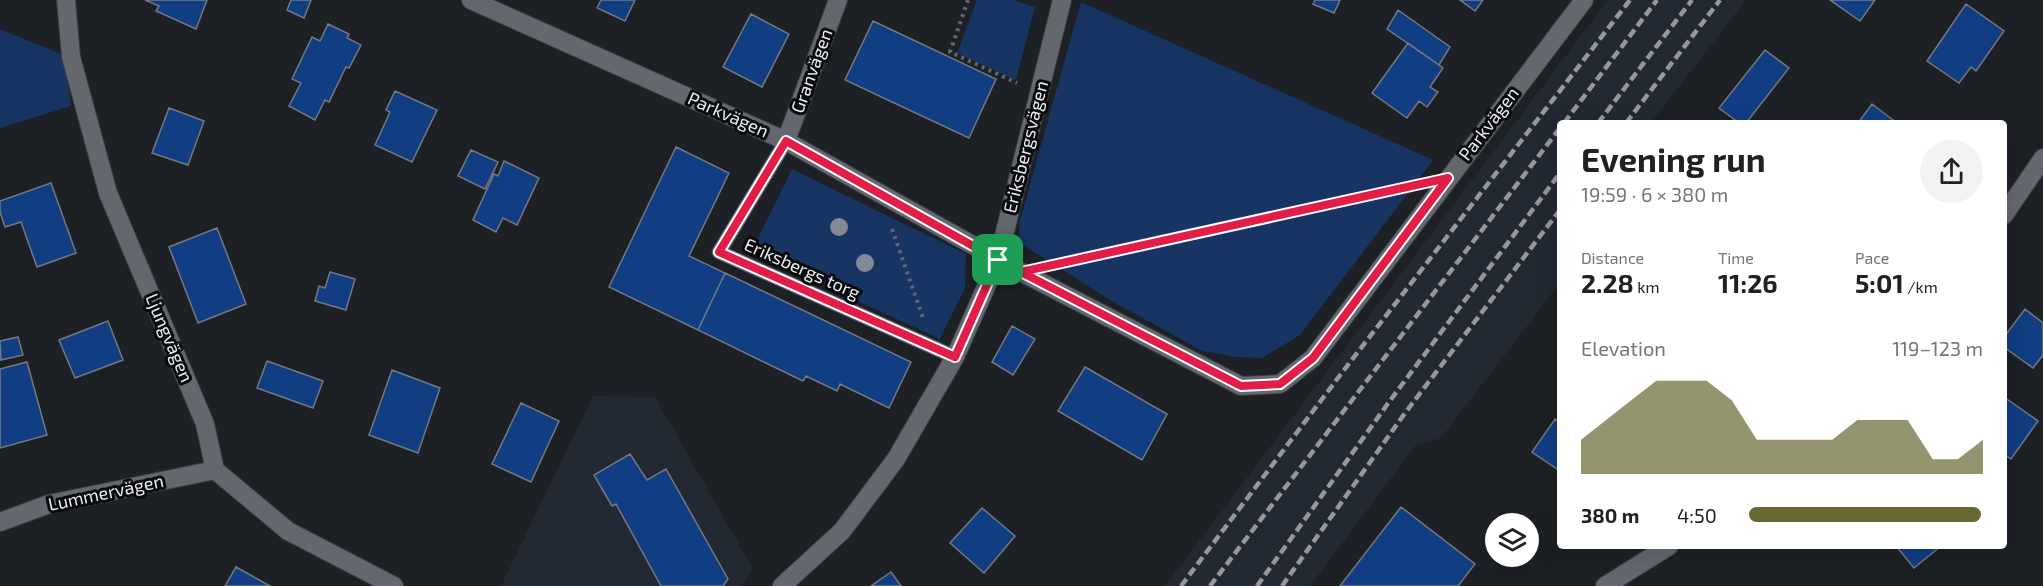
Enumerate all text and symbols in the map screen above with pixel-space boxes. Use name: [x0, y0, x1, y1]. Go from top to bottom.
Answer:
street label: Granvägen: [786, 25, 836, 116]
street label: Eriksbergsvägen: [998, 78, 1052, 215]
street label: Parkvägen: [1453, 82, 1523, 164]
street label: Parkvägen: [685, 86, 772, 142]
text: Evening run: [1581, 139, 1766, 179]
button: share: [1920, 140, 1983, 203]
text: 19:59 · 6 × 380 m: [1581, 182, 1728, 206]
street label: Eriksbergs torg: [741, 233, 864, 303]
pin: [972, 234, 1023, 285]
icon: arrive: [981, 243, 1014, 276]
text: Distance: [1581, 248, 1644, 267]
text: Time: [1718, 248, 1754, 267]
text: Pace: [1855, 248, 1889, 267]
text: 2.28: [1581, 267, 1634, 298]
text: 11:26: [1718, 267, 1778, 298]
text: 5:01: [1855, 267, 1904, 298]
text: km: [1634, 277, 1660, 296]
text: /km: [1904, 277, 1938, 296]
street label: Ljungvägen: [141, 290, 198, 385]
text: Elevation: [1581, 336, 1666, 360]
text: 119–123 m: [1892, 336, 1983, 360]
street label: Lummervägen: [46, 469, 165, 515]
text: 380 m: [1581, 503, 1639, 527]
text: 4:50: [1677, 503, 1717, 527]
map controls: [1485, 513, 1539, 567]
button: layers: [1485, 513, 1539, 567]

